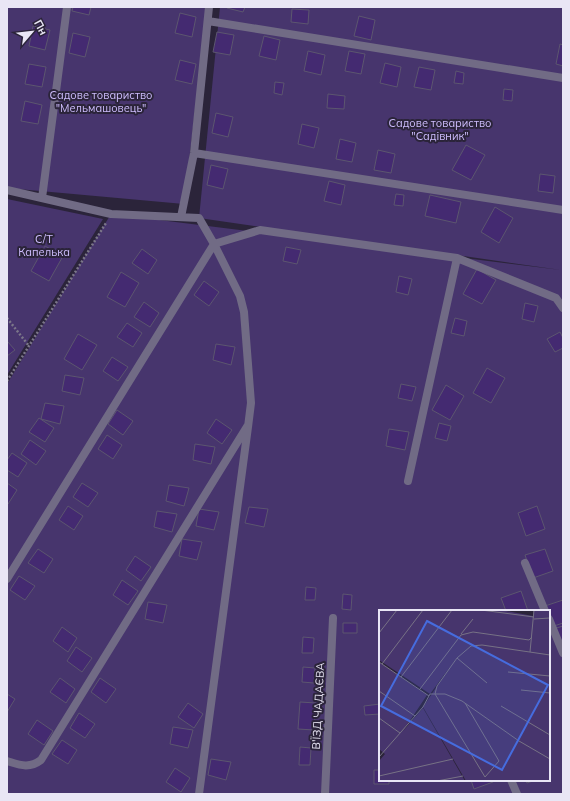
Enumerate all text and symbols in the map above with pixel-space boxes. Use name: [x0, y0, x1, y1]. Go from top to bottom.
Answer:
north arrow: [12, 12, 52, 52]
text: Пн: [31, 17, 51, 38]
park label: Садове товариство "Мельмашовець": [50, 88, 152, 115]
park label: Садове товариство "Садівник": [389, 116, 491, 143]
park label: С/Т Капелька: [18, 232, 70, 259]
inset map: [379, 610, 550, 781]
street label: В'ЇЗД ЧАДАЄВА: [309, 662, 327, 750]

